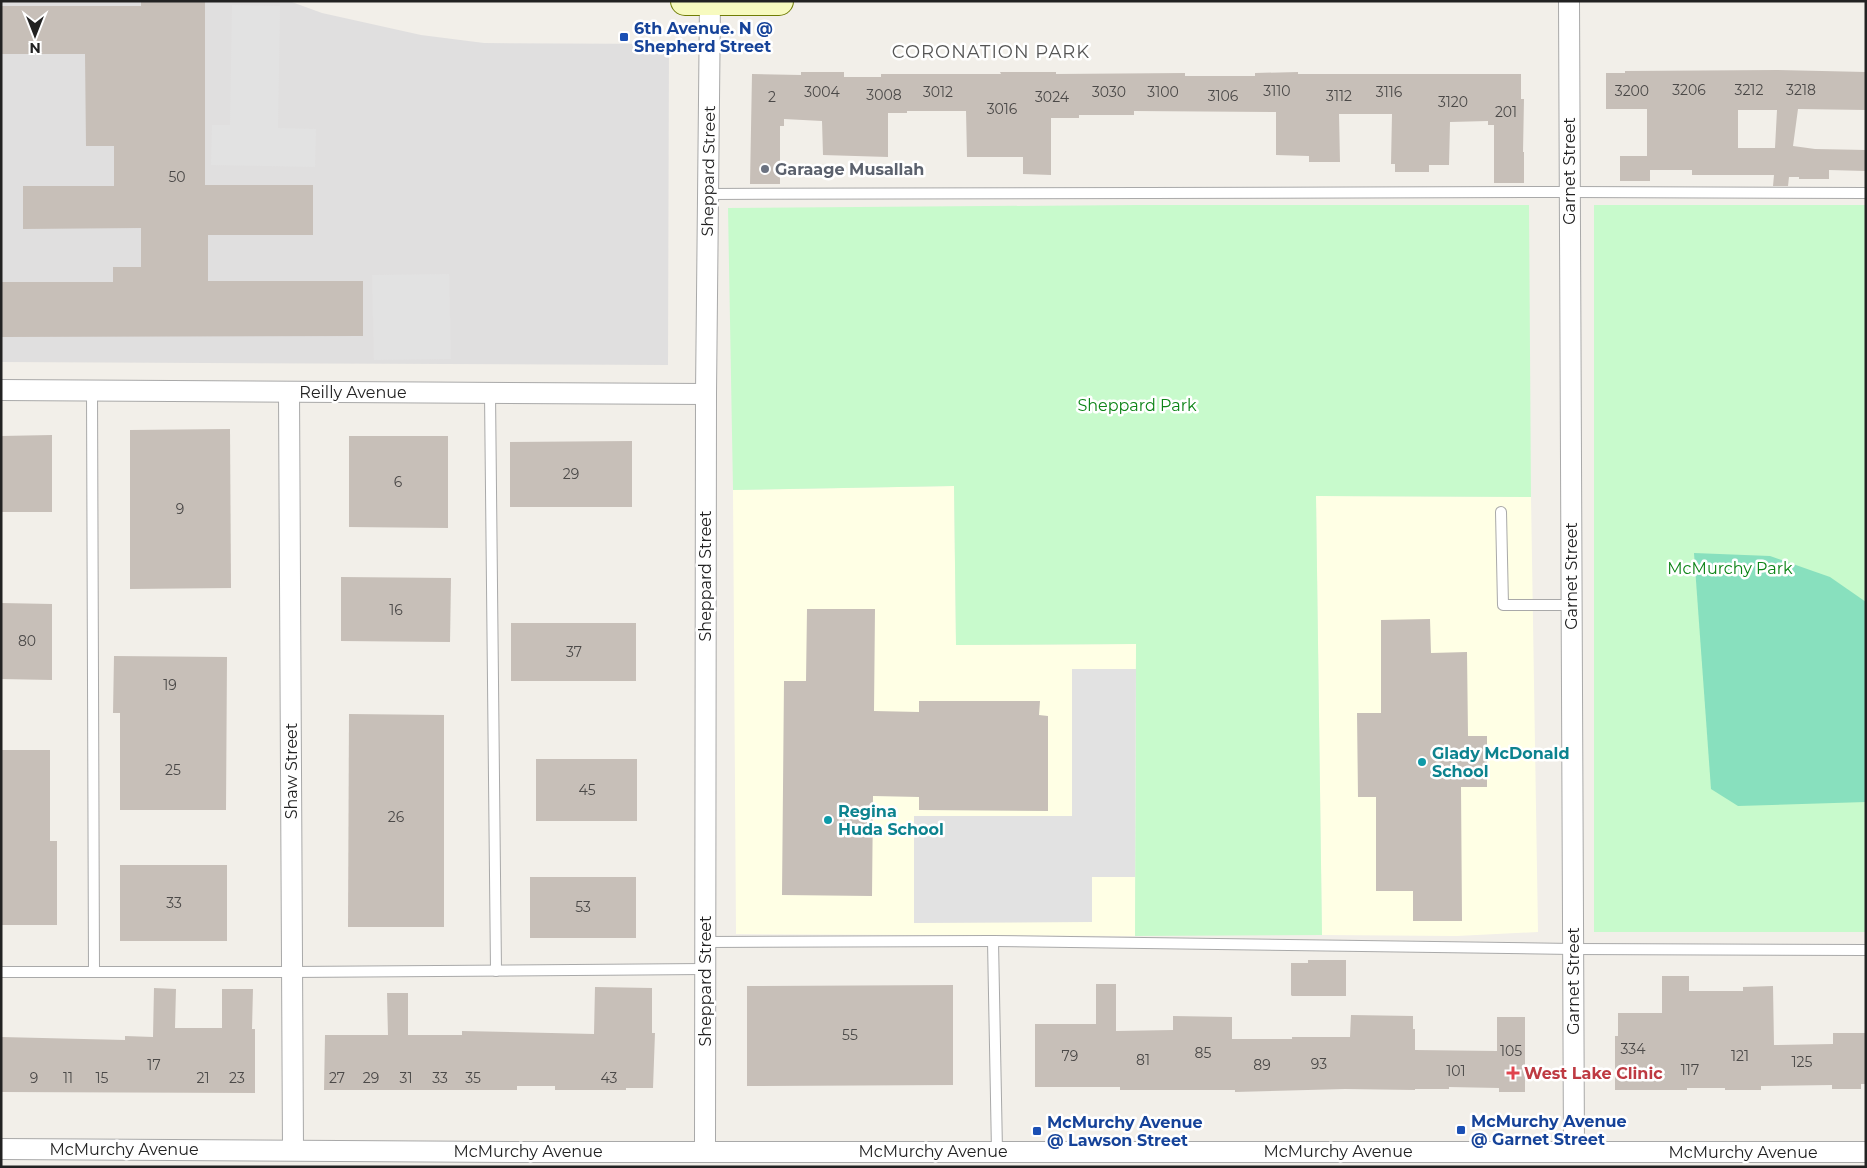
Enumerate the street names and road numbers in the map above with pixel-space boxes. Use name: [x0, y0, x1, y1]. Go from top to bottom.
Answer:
street label: Sheppard Street: [698, 105, 719, 237]
street label: Garnet Street: [1560, 117, 1579, 225]
street label: Reilly Avenue: [299, 383, 407, 402]
street label: Sheppard Street: [696, 510, 715, 642]
street label: Garnet Street: [1562, 522, 1581, 630]
street label: Shaw Street: [282, 722, 301, 819]
street label: Sheppard Street: [696, 915, 715, 1047]
street label: Garnet Street: [1564, 927, 1583, 1035]
street label: McMurchy Avenue: [49, 1140, 199, 1159]
street label: McMurchy Avenue: [453, 1142, 603, 1161]
street label: McMurchy Avenue: [858, 1142, 1008, 1161]
street label: McMurchy Avenue: [1263, 1142, 1413, 1161]
street label: McMurchy Avenue: [1668, 1143, 1818, 1162]

